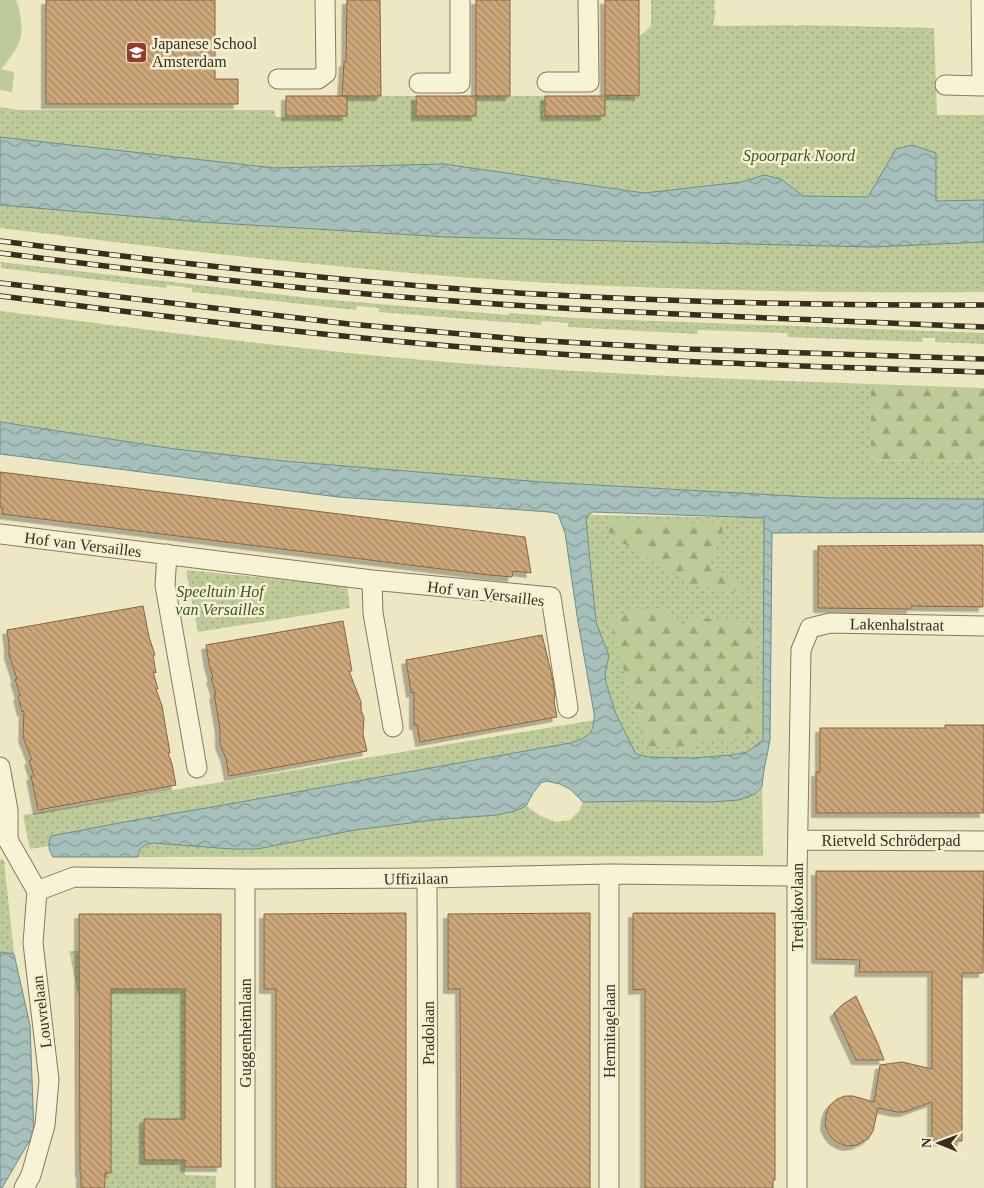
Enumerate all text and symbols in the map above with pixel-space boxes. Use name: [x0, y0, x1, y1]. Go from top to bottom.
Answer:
place label: Japanese School Amsterdam: [152, 35, 258, 70]
school or university icon: Japanese School Amsterdam: [124, 40, 148, 64]
park label: Spoorpark Noord: [743, 147, 856, 165]
street label: Hof van Versailles: [23, 529, 142, 560]
street label: Hof van Versailles: [426, 578, 545, 609]
park label: Speeltuin Hof van Versailles: [175, 583, 266, 618]
street label: Lakenhalstraat: [850, 615, 945, 634]
street label: Rietveld Schröderpad: [821, 832, 961, 850]
street label: Tretjakovlaan: [789, 863, 807, 951]
street label: Uffizilaan: [384, 869, 448, 888]
street label: Louvrelaan: [29, 975, 54, 1049]
street label: Guggenheimlaan: [237, 978, 255, 1088]
street label: Hermitagelaan: [601, 984, 619, 1078]
street label: Pradolaan: [420, 1001, 437, 1065]
north arrow: [914, 1118, 964, 1168]
text: N: [919, 1138, 934, 1148]

